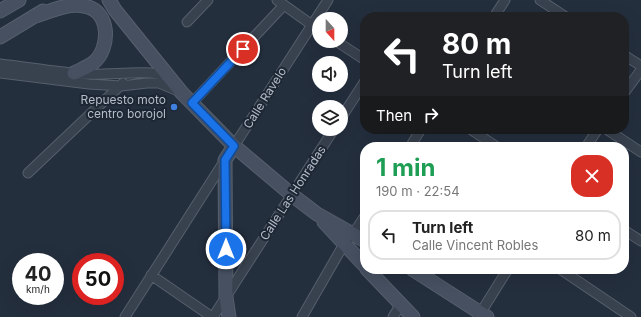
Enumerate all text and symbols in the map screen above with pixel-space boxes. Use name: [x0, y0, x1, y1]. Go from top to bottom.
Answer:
north arrow: [312, 12, 348, 48]
map controls: [312, 12, 348, 136]
text: 80 m: [442, 27, 511, 61]
icon: left: [376, 28, 428, 80]
pin: [226, 32, 260, 66]
icon: arrive: [232, 38, 254, 60]
button: sound: [312, 56, 348, 92]
text: Turn left: [442, 61, 512, 82]
street label: Calle Ravelo: [240, 64, 289, 131]
place label: Repuesto moto centro borojol: [81, 92, 166, 121]
button: layers: [312, 100, 348, 136]
marker: Repuesto moto centro borojol: [169, 102, 179, 112]
icon: right: [420, 104, 442, 126]
text: Then: [376, 106, 412, 125]
street label: Calle Las Honradas: [256, 143, 329, 243]
text: 1 min: [376, 153, 435, 182]
button: close: [571, 155, 613, 197]
text: 190 m · 22:54: [376, 183, 460, 199]
text: Turn left: [412, 218, 473, 237]
icon: left: [378, 224, 400, 246]
text: 80 m: [575, 226, 611, 245]
position arrow: [205, 228, 247, 270]
text: Calle Vincent Robles: [412, 237, 538, 253]
speed limit sign: 50: [72, 253, 124, 305]
text: 40: [24, 262, 52, 286]
text: km/h: [26, 283, 50, 295]

